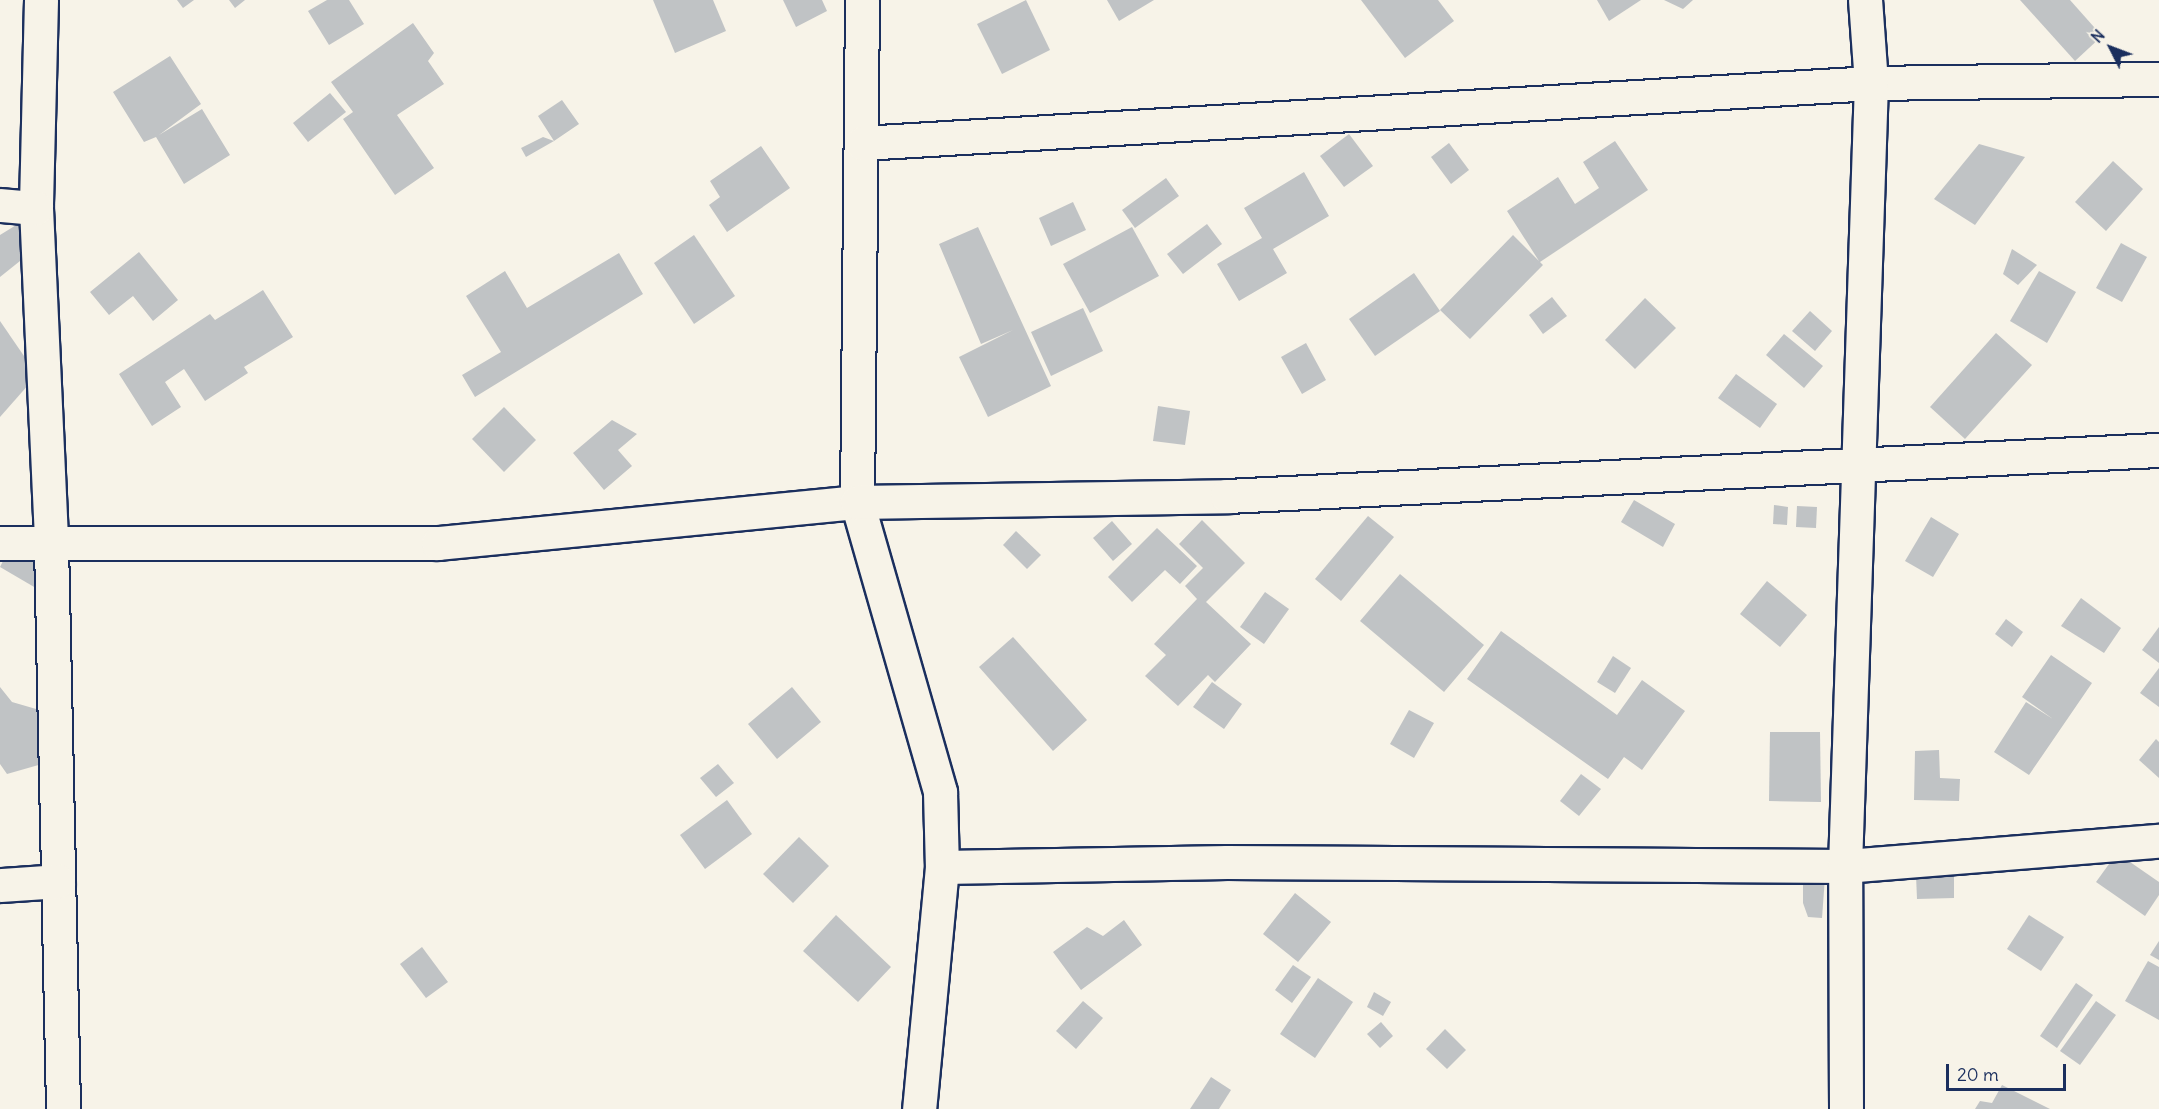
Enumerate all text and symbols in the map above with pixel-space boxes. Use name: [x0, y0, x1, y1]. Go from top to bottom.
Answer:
north arrow: [2081, 18, 2141, 78]
text: N: [2086, 25, 2109, 47]
scale bar: [1949, 1052, 2069, 1090]
text: 20 m: [1957, 1063, 1999, 1086]

